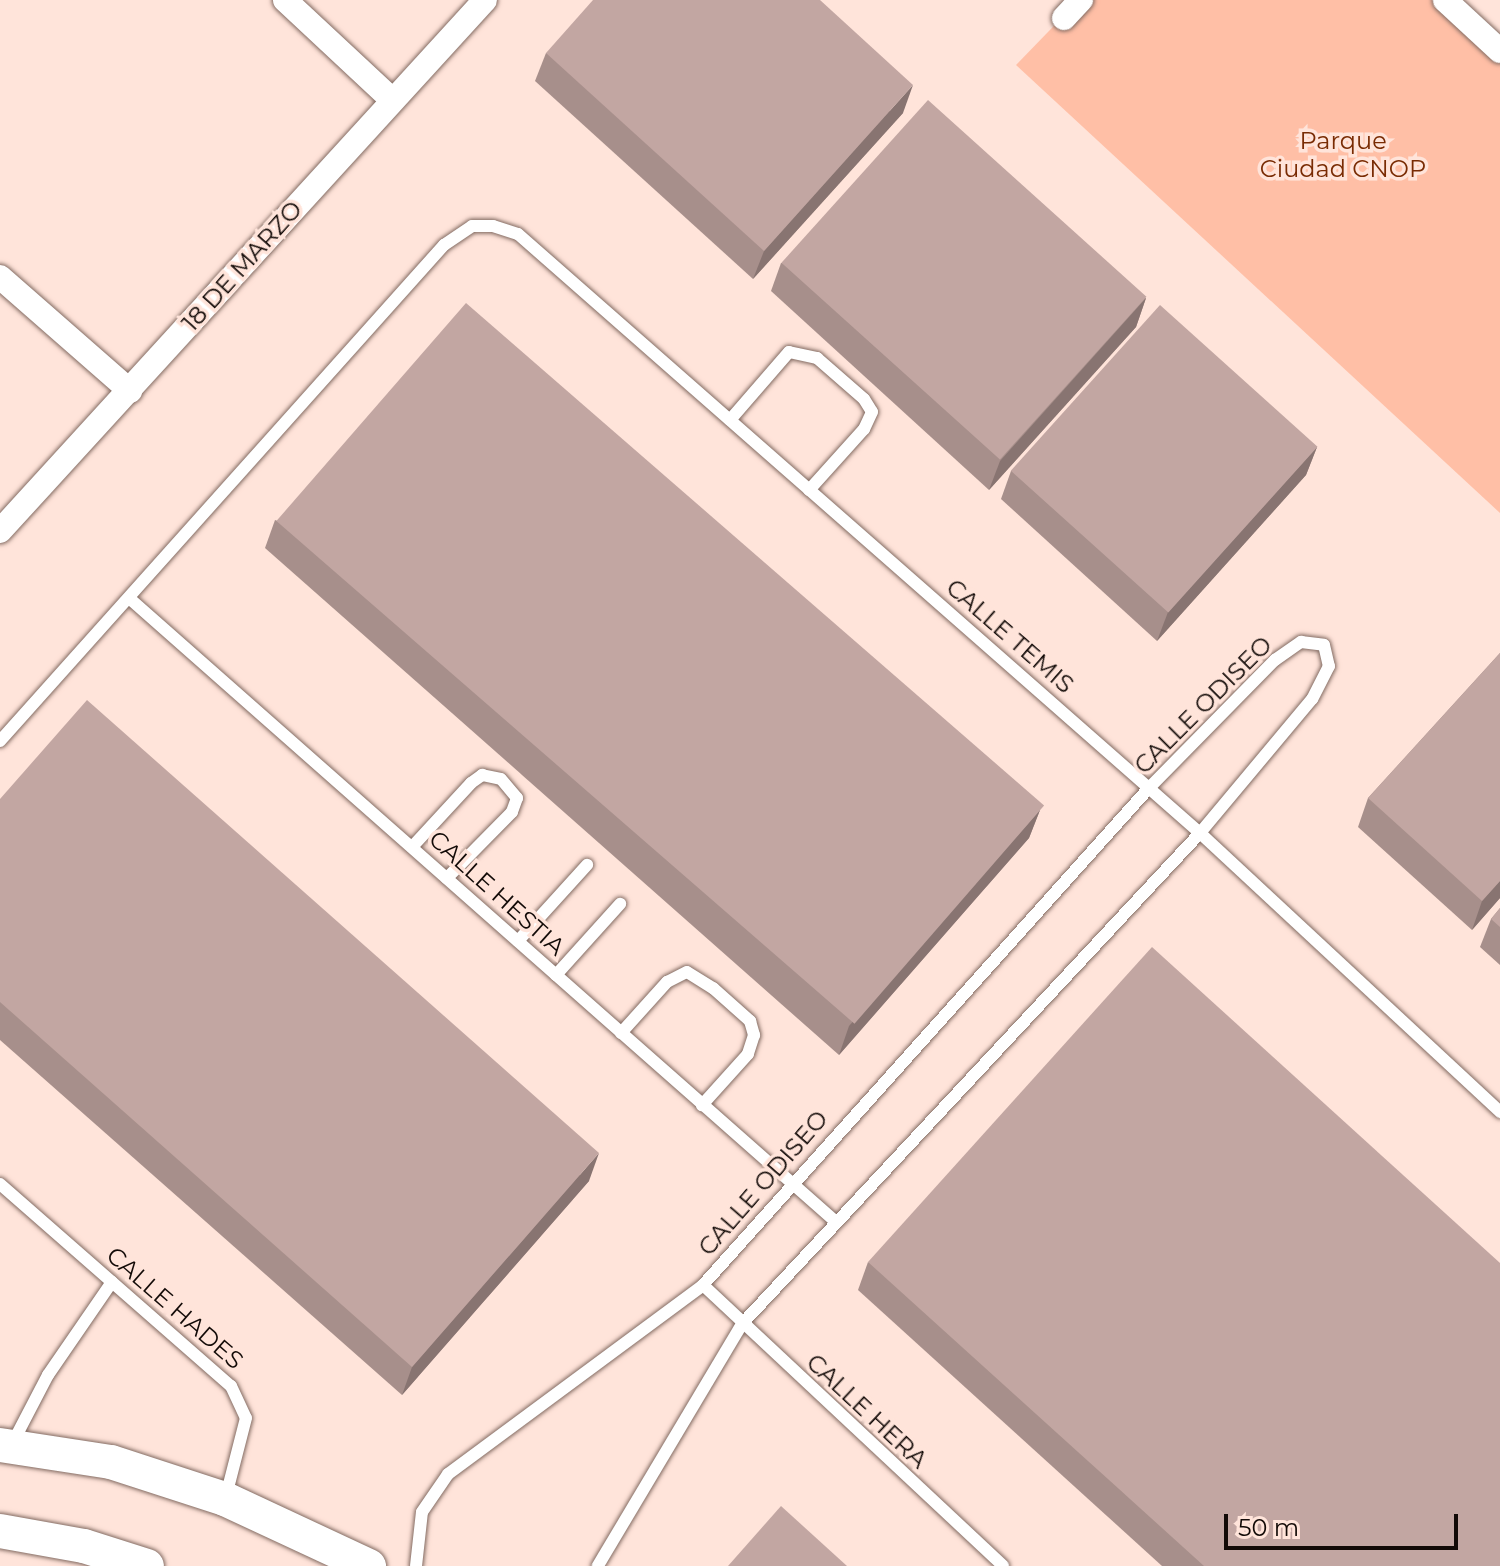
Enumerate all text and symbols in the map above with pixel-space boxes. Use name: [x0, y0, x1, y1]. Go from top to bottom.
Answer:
park label: Parque Ciudad CNOP: [1260, 127, 1426, 183]
street label: 18 DE MARZO: [176, 195, 308, 337]
street label: CALLE TEMIS: [940, 573, 1080, 699]
street label: CALLE ODISEO: [1128, 630, 1278, 780]
street label: CALLE HESTIA: [423, 825, 571, 961]
street label: CALLE ODISEO: [692, 1105, 834, 1261]
street label: CALLE HADES: [101, 1241, 249, 1375]
street label: CALLE HERA: [801, 1348, 933, 1474]
scale bar: [1228, 1498, 1462, 1548]
text: 50 m: [1238, 1513, 1299, 1542]

